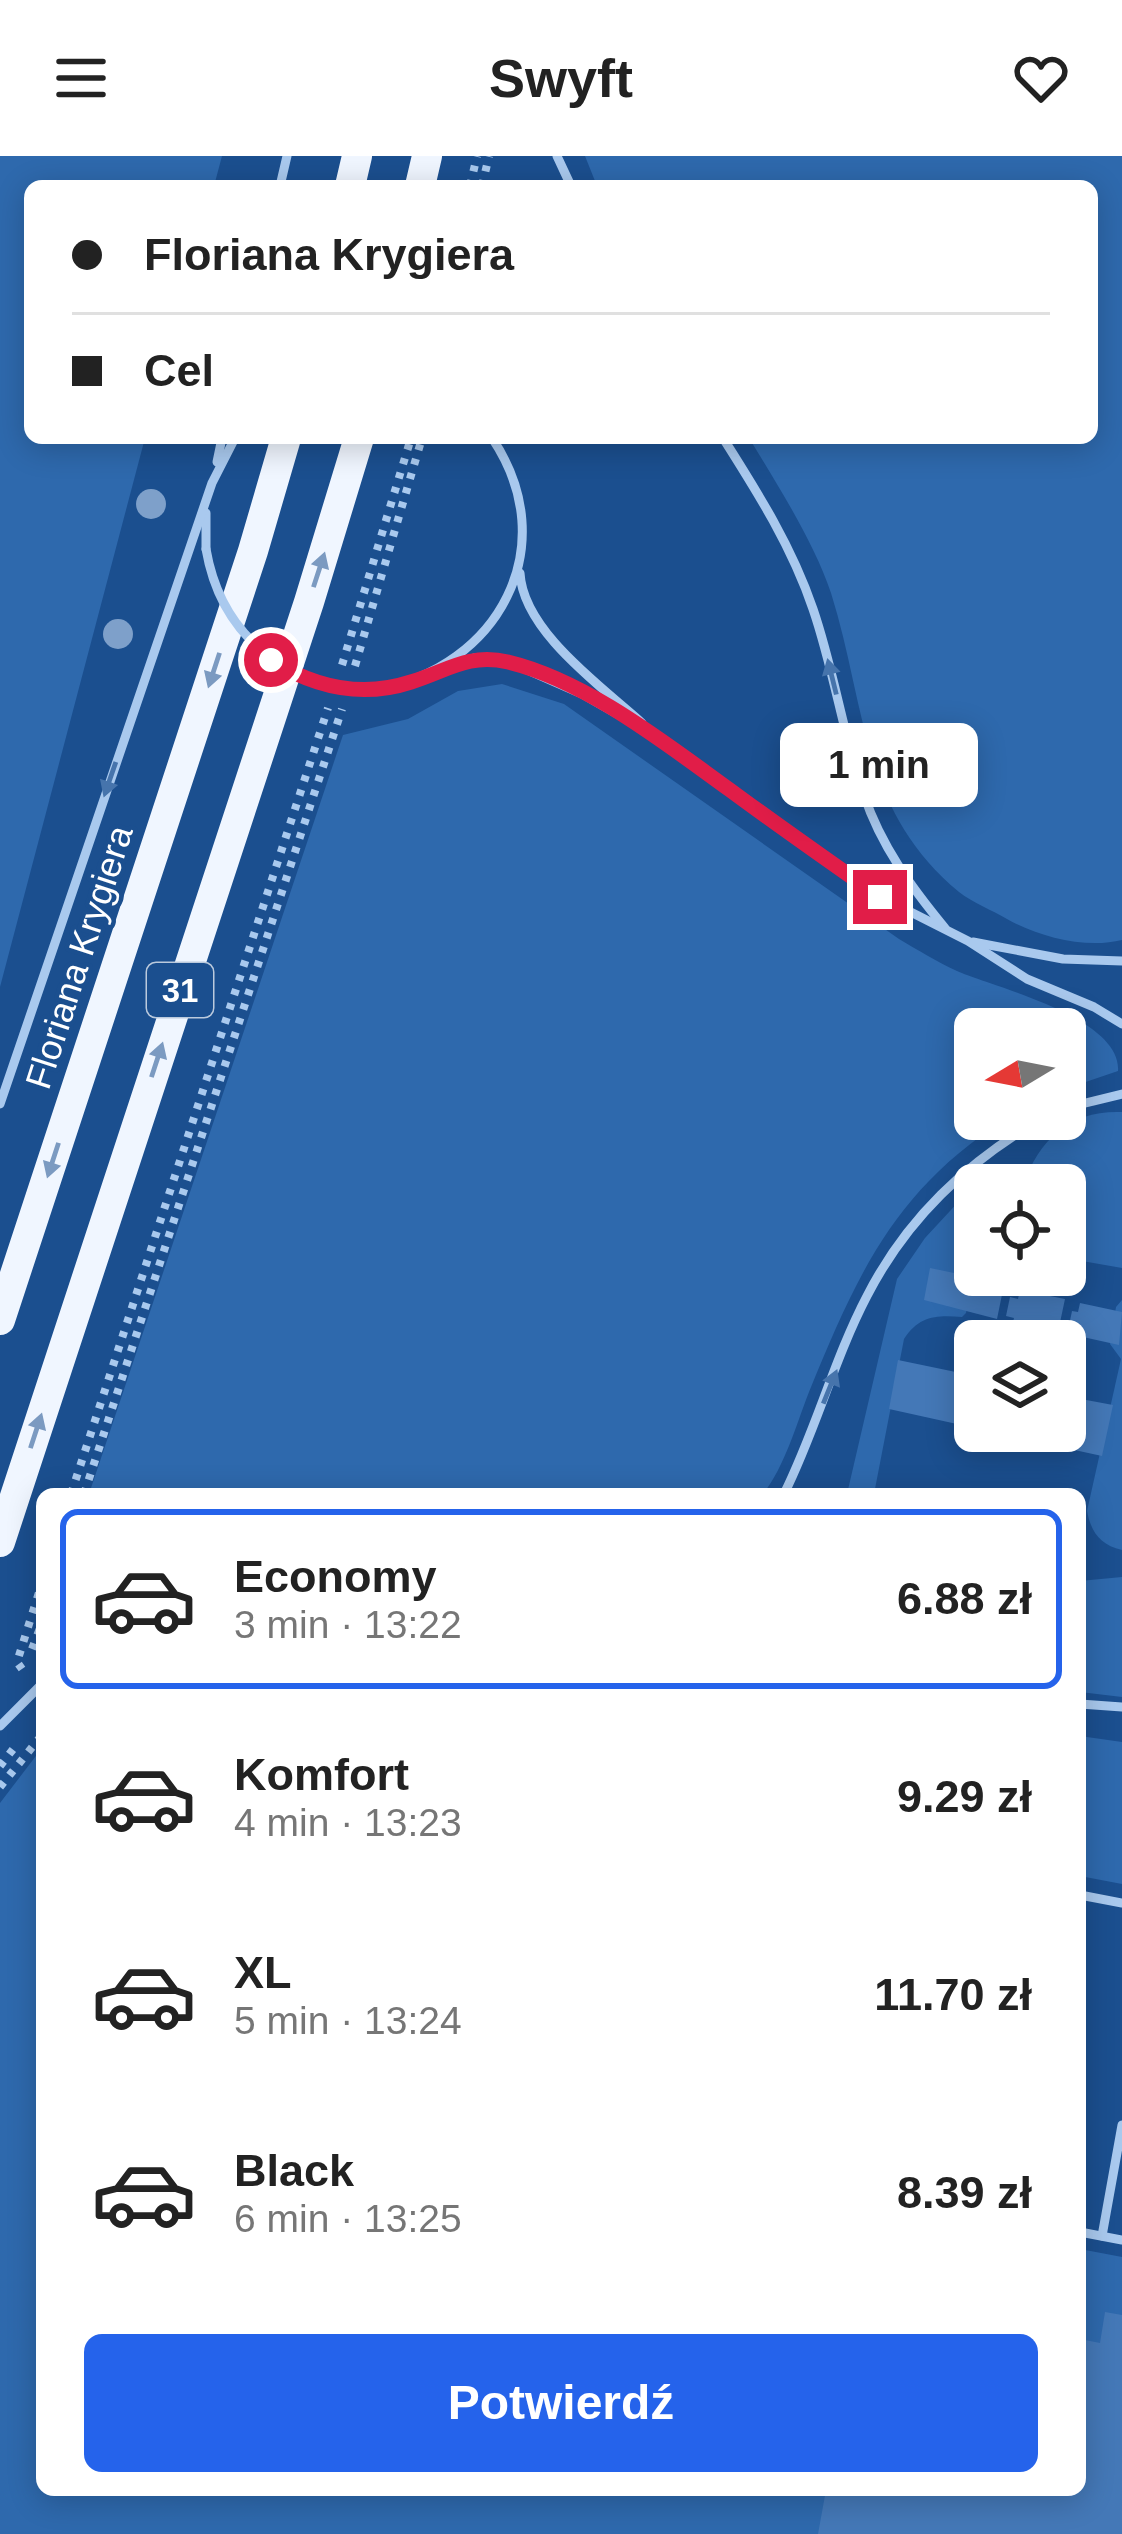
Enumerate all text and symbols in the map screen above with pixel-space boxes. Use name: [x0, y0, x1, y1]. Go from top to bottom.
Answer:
icon: menu: [48, 45, 114, 111]
icon: heart: [1008, 45, 1074, 111]
text: Swyft: [489, 48, 633, 108]
text: Floriana Krygiera: [144, 229, 514, 280]
text: Cel: [144, 345, 214, 396]
one-way arrow: [311, 551, 330, 588]
route start: [244, 633, 298, 687]
one-way arrow: [203, 652, 222, 689]
one-way arrow: [822, 658, 841, 695]
callout: 1 min: [781, 723, 979, 807]
text: 1 min: [828, 743, 930, 786]
one-way arrow: [100, 761, 119, 798]
street label: Floriana Krygiera: [17, 819, 141, 1094]
route end: [853, 870, 907, 924]
road number: 31: [147, 963, 213, 1017]
north arrow: [954, 1008, 1086, 1140]
map controls: [954, 1008, 1086, 1452]
one-way arrow: [149, 1041, 168, 1078]
one-way arrow: [43, 1142, 61, 1178]
button: locate: [954, 1164, 1086, 1296]
button: layers: [954, 1320, 1086, 1452]
one-way arrow: [821, 1368, 840, 1404]
one-way arrow: [28, 1412, 47, 1449]
icon: car: [90, 1545, 198, 1653]
text: Economy: [234, 1551, 437, 1602]
text: 6.88 zł: [897, 1573, 1032, 1624]
text: 3 min · 13:22: [234, 1603, 462, 1646]
icon: car: [90, 1743, 198, 1851]
text: Komfort: [234, 1749, 409, 1800]
text: 9.29 zł: [897, 1771, 1032, 1822]
text: 4 min · 13:23: [234, 1801, 462, 1844]
icon: car: [90, 1941, 198, 2049]
text: XL: [234, 1947, 292, 1998]
text: 11.70 zł: [874, 1969, 1032, 2020]
text: 5 min · 13:24: [234, 1999, 462, 2042]
icon: car: [90, 2139, 198, 2247]
text: Black: [234, 2145, 354, 2196]
text: 8.39 zł: [897, 2167, 1032, 2218]
text: 6 min · 13:25: [234, 2197, 462, 2240]
button: Potwierdź: [84, 2334, 1038, 2472]

